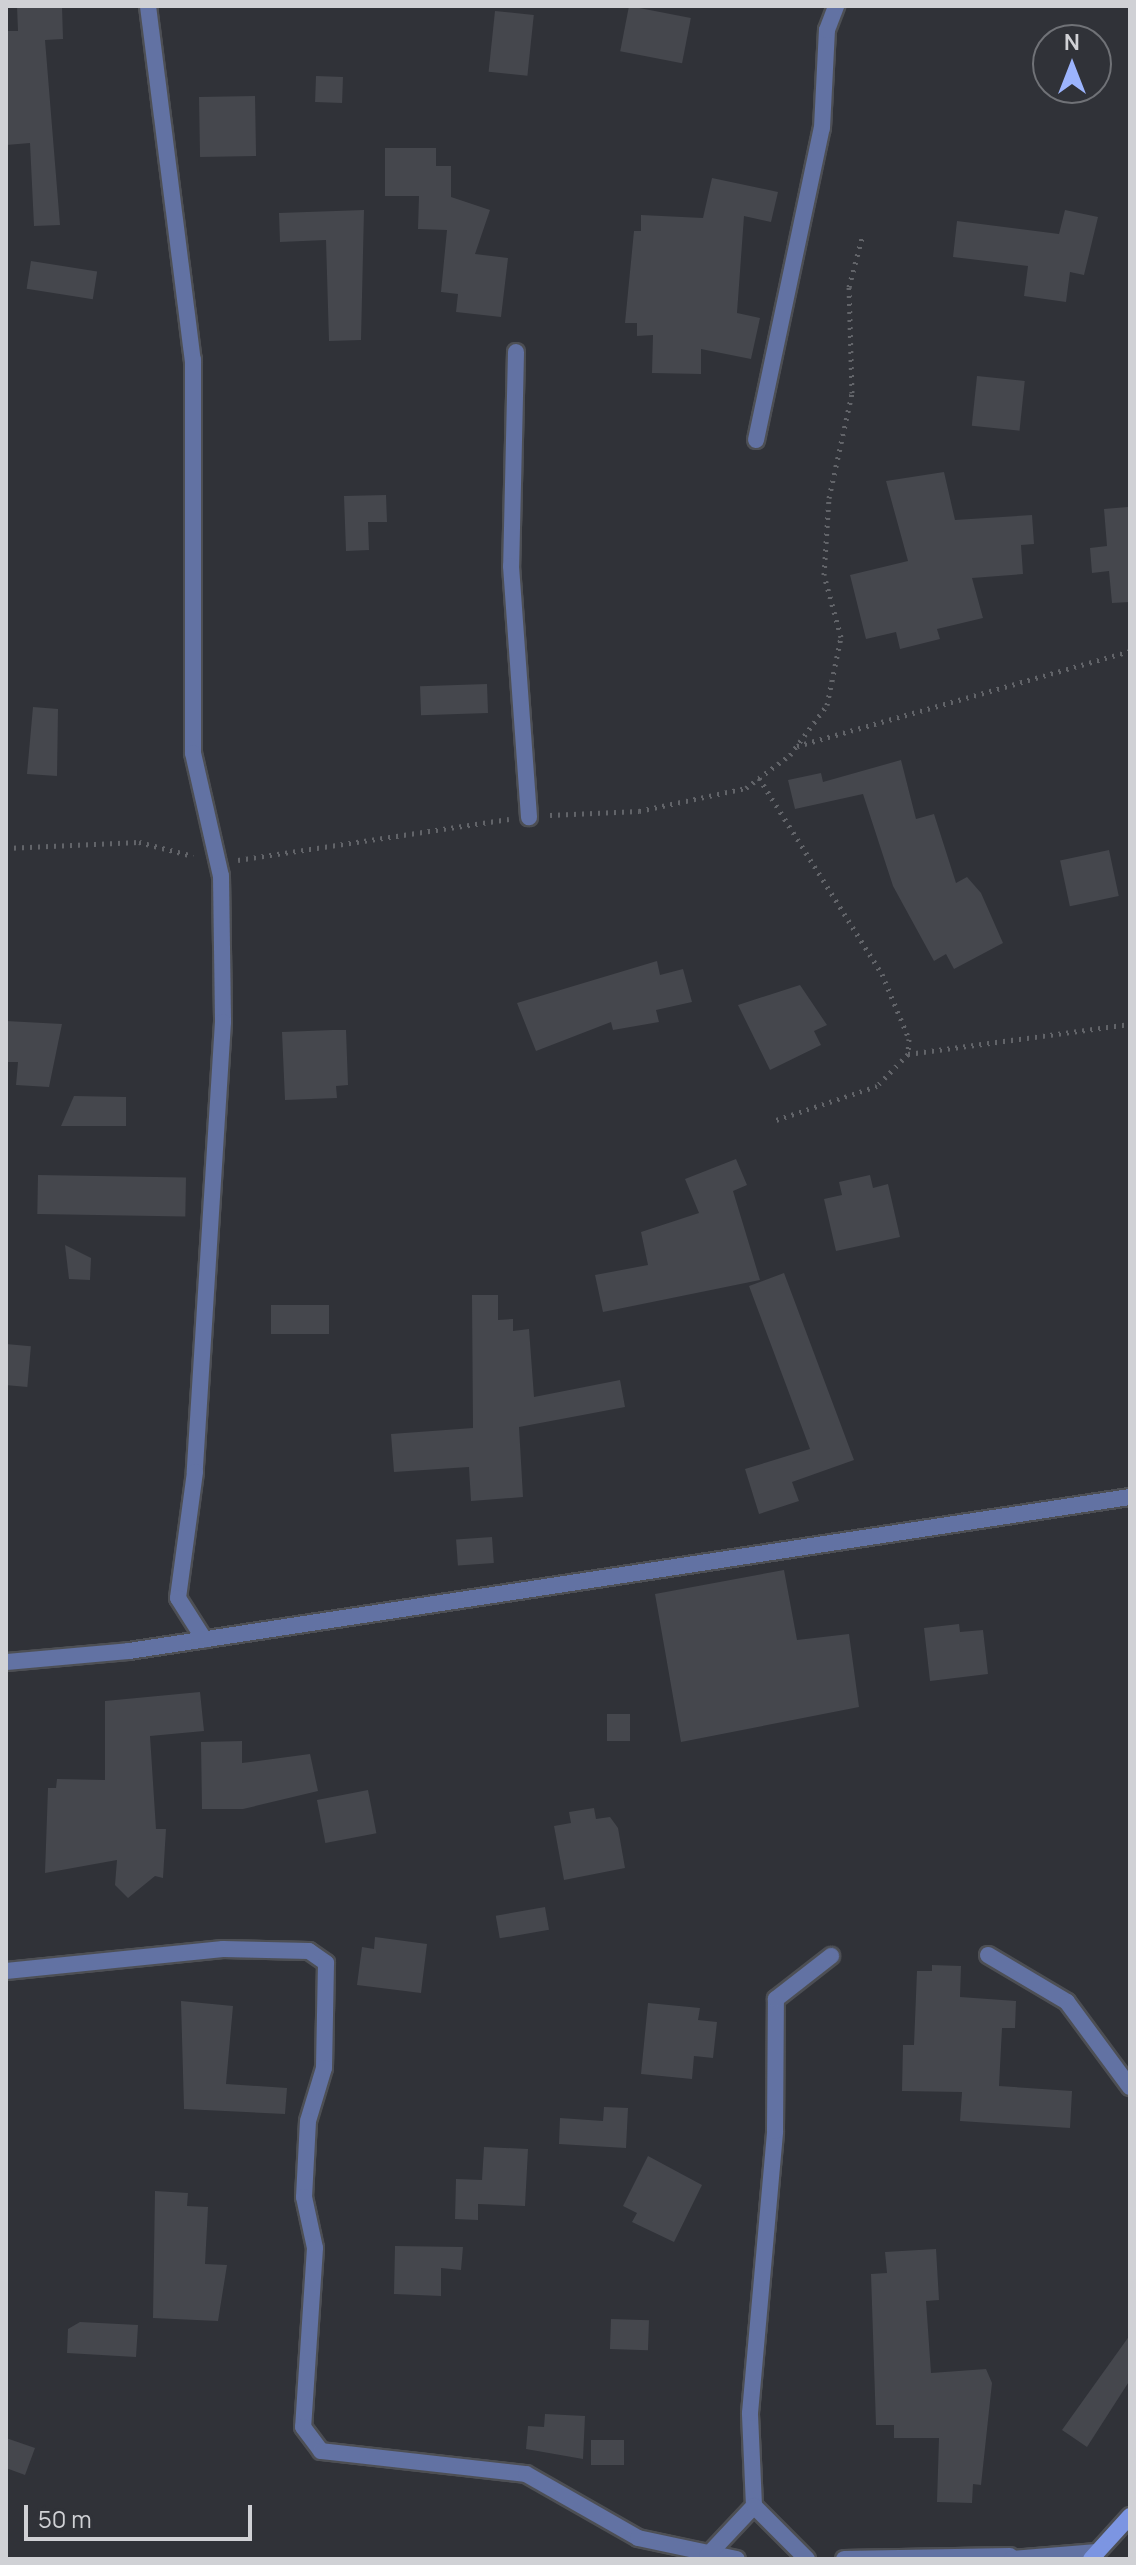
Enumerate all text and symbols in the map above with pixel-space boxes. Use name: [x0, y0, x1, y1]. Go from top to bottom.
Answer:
north arrow: [1032, 24, 1112, 104]
text: N: [1064, 27, 1080, 57]
scale bar: [28, 2489, 256, 2539]
text: 50 m: [38, 2502, 92, 2535]

